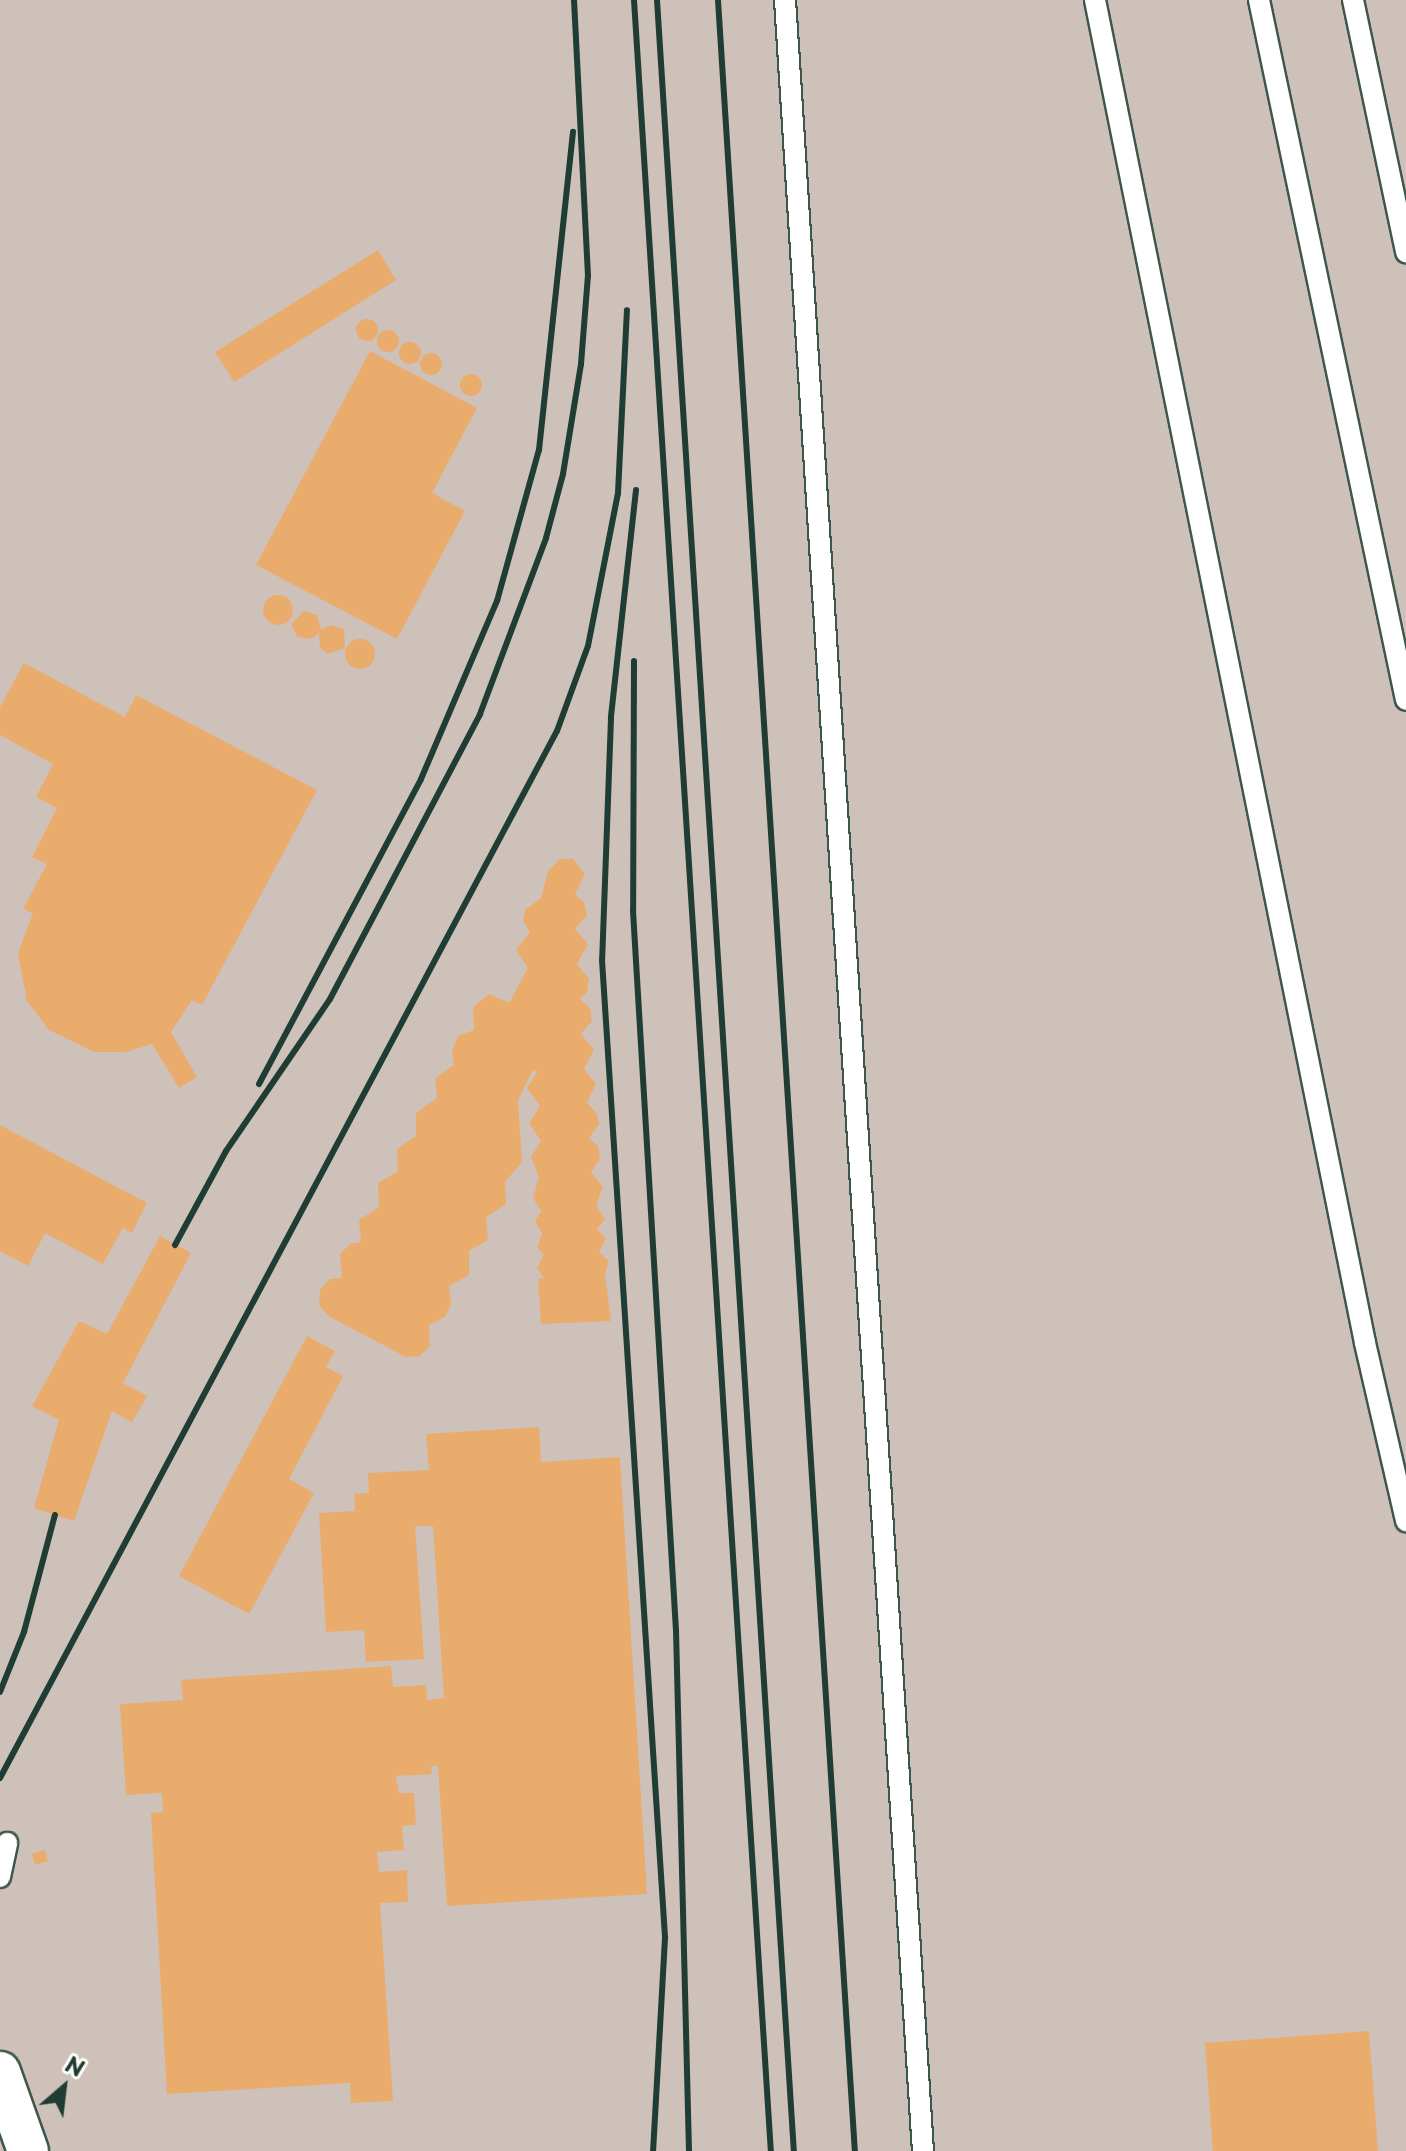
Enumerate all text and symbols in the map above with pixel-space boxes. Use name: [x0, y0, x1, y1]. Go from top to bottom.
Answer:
north arrow: [24, 2047, 104, 2127]
text: N: [60, 2047, 91, 2084]

